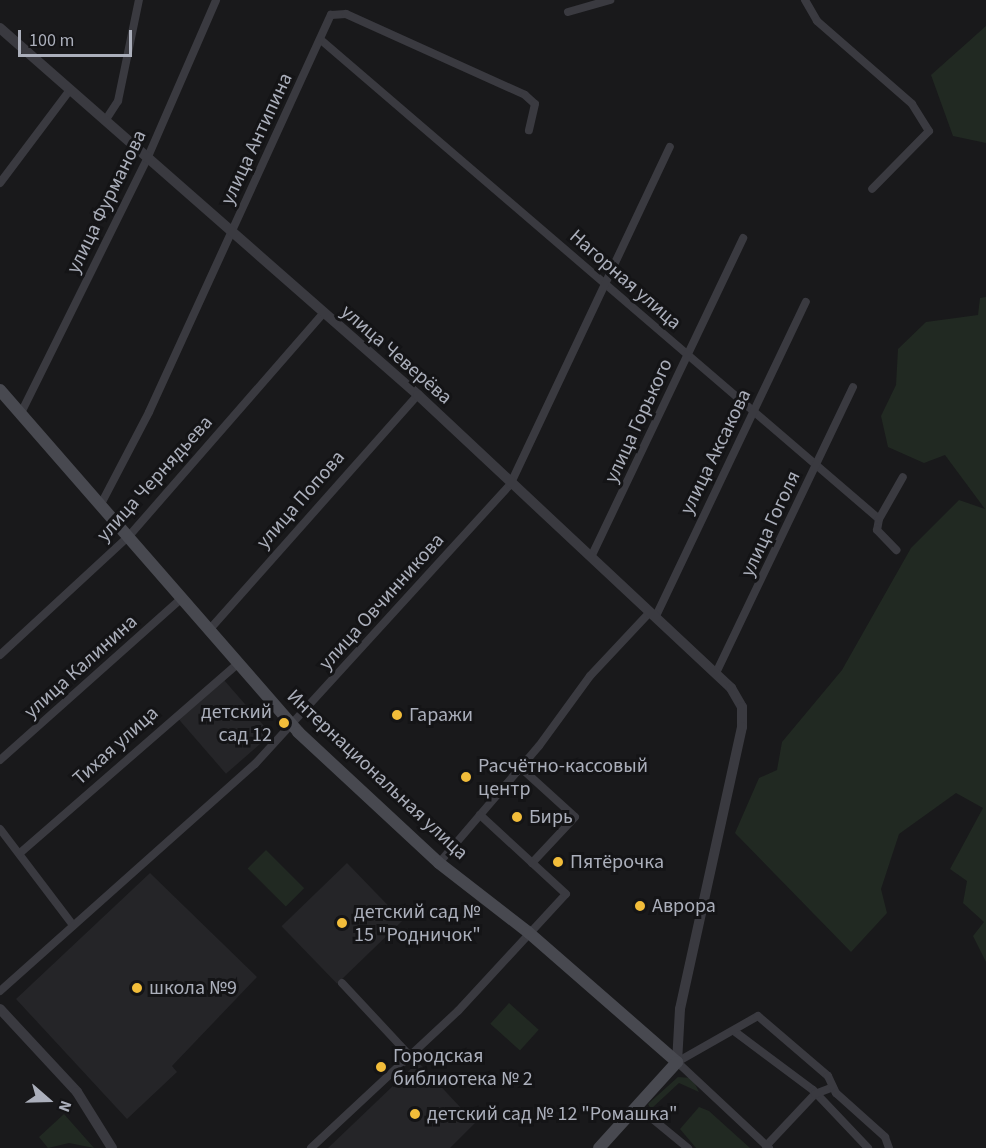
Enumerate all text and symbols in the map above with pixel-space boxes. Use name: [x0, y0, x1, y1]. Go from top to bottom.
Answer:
scale bar: [21, 18, 135, 56]
text: 100 m: [29, 28, 74, 53]
street label: улица Антипина: [216, 69, 298, 209]
street label: улица Фурманова: [62, 126, 152, 278]
street label: Нагорная улица: [564, 225, 686, 335]
street label: улица Чеверёва: [335, 300, 457, 410]
street label: улица Горького: [600, 355, 678, 487]
street label: улица Аксакова: [675, 385, 757, 519]
street label: улица Чернядьева: [92, 411, 218, 547]
street label: улица Попова: [252, 446, 350, 554]
street label: улица Гоголя: [736, 467, 806, 581]
street label: улица Овчинникова: [314, 529, 450, 675]
street label: улица Калинина: [20, 610, 142, 724]
street label: Интернациональная улица: [282, 685, 472, 865]
place label: детский сад 12: [201, 700, 272, 747]
street label: Тихая улица: [68, 701, 164, 791]
place label: Гаражи: [409, 703, 473, 727]
marker: Гаражи: [390, 708, 404, 722]
marker: детский сад 12: [277, 716, 291, 730]
place label: Расчётно-кассовый центр: [478, 754, 648, 801]
marker: Расчётно-кассовый центр: [459, 770, 473, 784]
place label: Бирь: [529, 805, 573, 829]
marker: Бирь: [510, 810, 524, 824]
place label: Пятёрочка: [570, 850, 664, 874]
marker: Пятёрочка: [551, 855, 565, 869]
place label: Аврора: [652, 894, 716, 918]
marker: Аврора: [633, 899, 647, 913]
place label: детский сад № 15 "Родничок": [354, 900, 481, 947]
marker: детский сад № 15 "Родничок": [335, 916, 349, 930]
place label: школа №9: [149, 976, 237, 1000]
marker: школа №9: [130, 981, 144, 995]
place label: Городская библиотека № 2: [393, 1044, 533, 1091]
marker: Городская библиотека № 2: [374, 1060, 388, 1074]
north arrow: [18, 1070, 78, 1130]
text: N: [53, 1097, 77, 1115]
place label: детский сад № 12 "Ромашка": [427, 1102, 678, 1126]
marker: детский сад № 12 "Ромашка": [408, 1107, 422, 1121]

